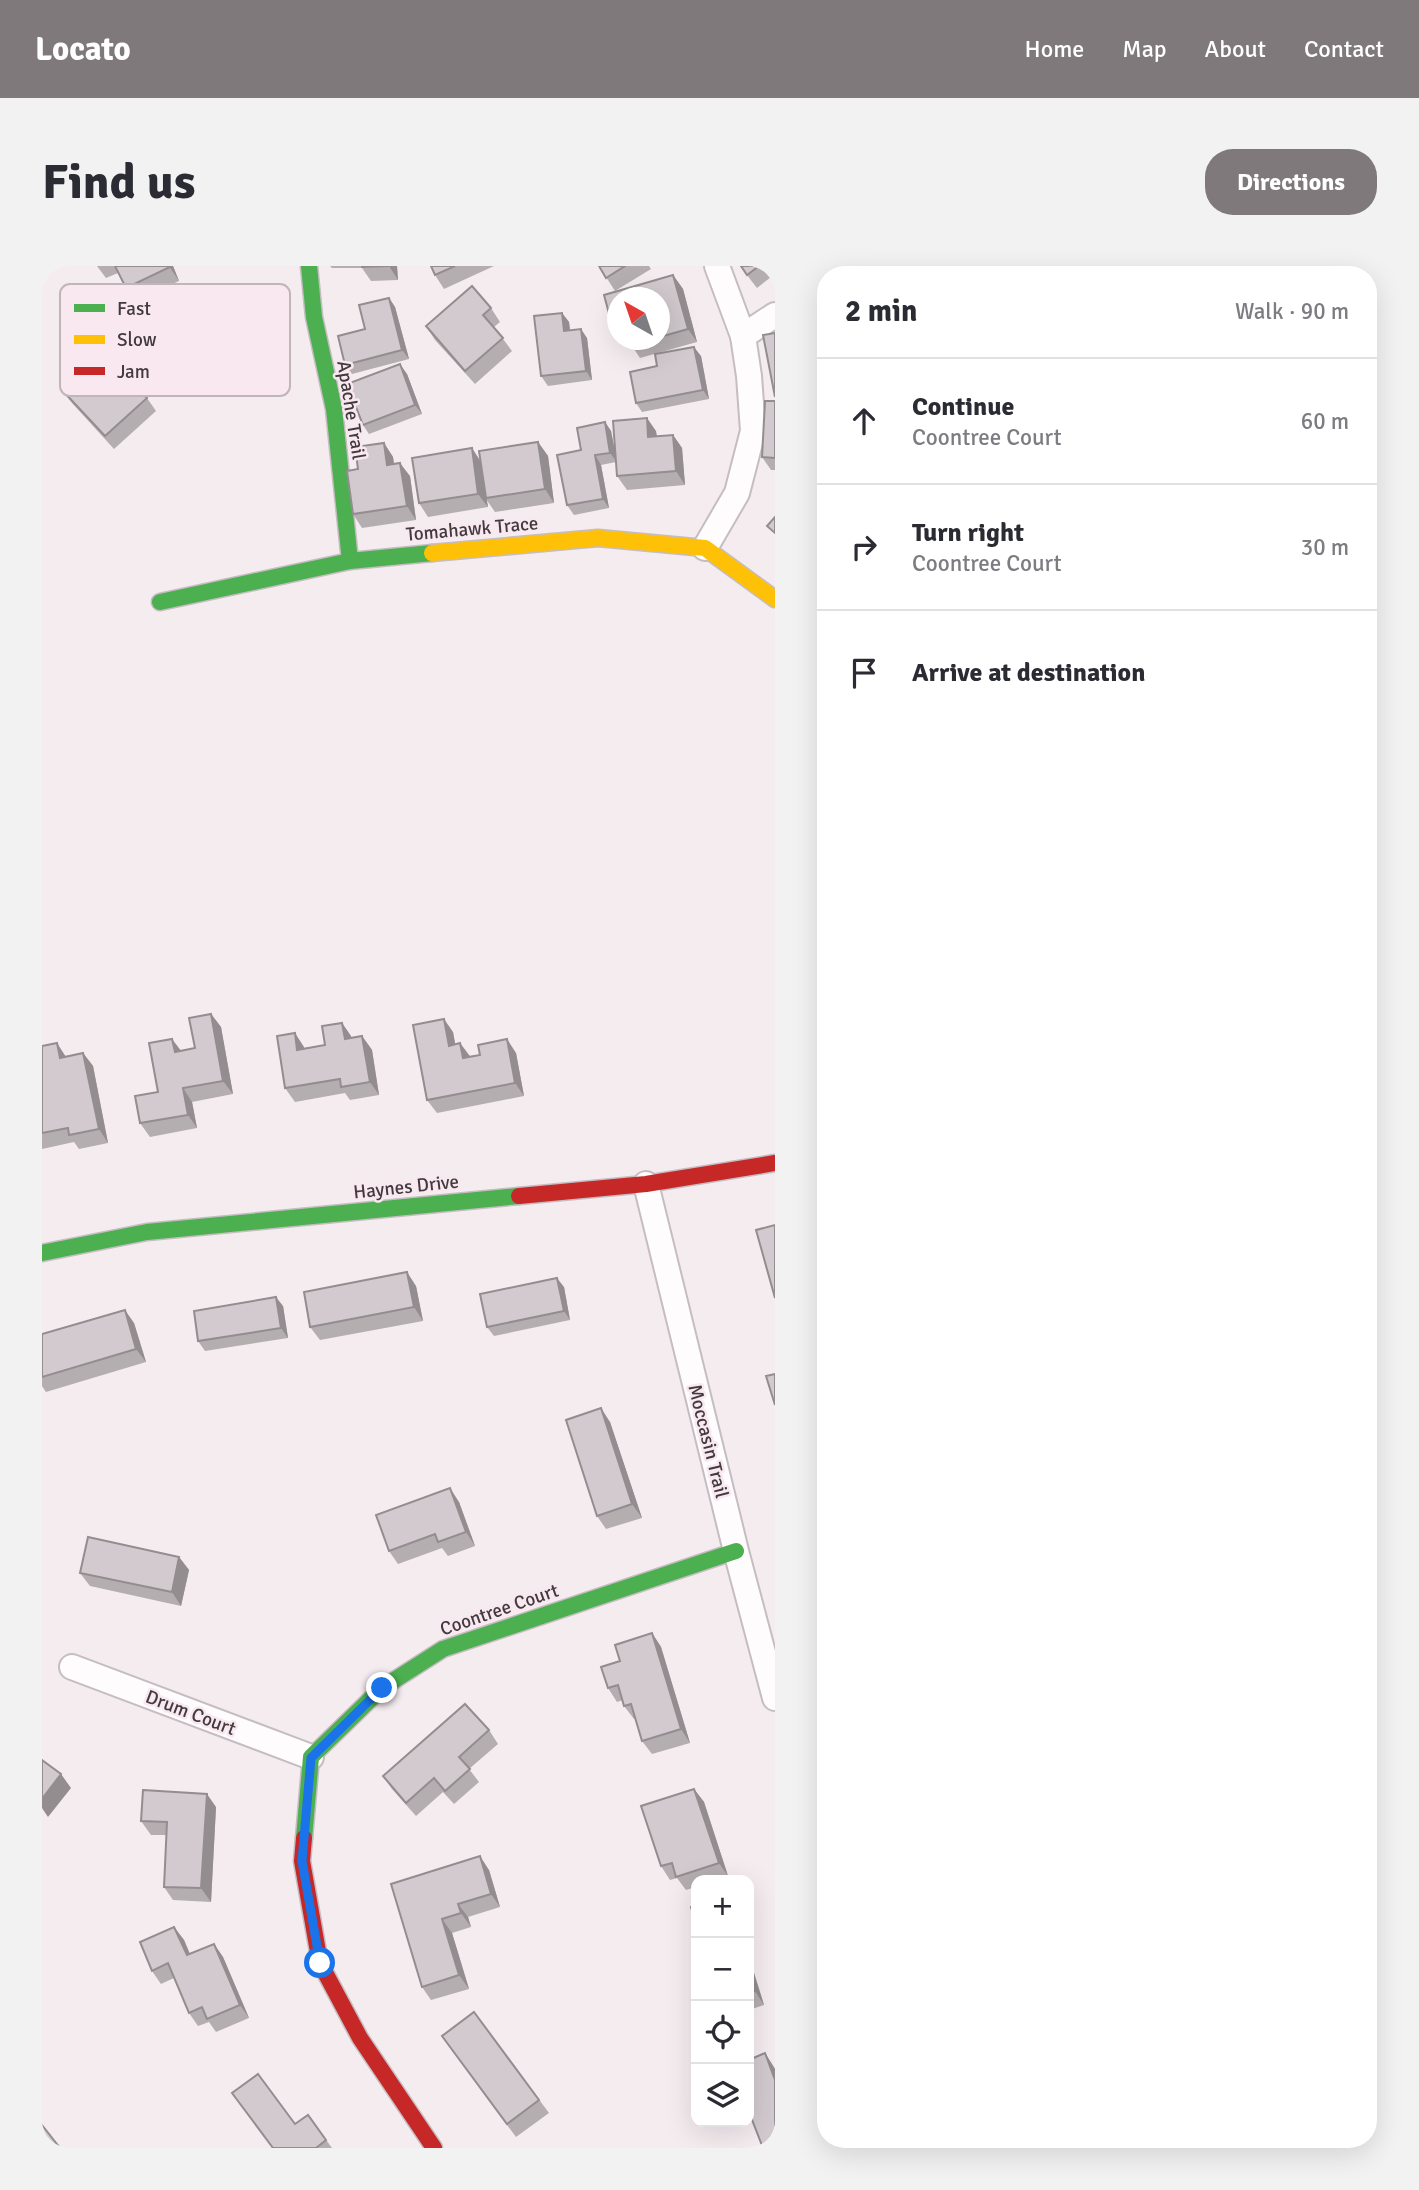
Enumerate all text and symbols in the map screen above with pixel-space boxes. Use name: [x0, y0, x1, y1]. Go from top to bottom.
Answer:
text: Locato: [35, 29, 131, 70]
text: Home: [1024, 34, 1084, 64]
text: Map: [1122, 34, 1167, 64]
text: About: [1205, 34, 1266, 64]
text: Contact: [1304, 34, 1384, 64]
button: Directions: [1205, 149, 1377, 215]
text: Find us: [42, 152, 195, 212]
legend: [60, 284, 290, 396]
north arrow: [607, 287, 670, 350]
text: 2 min: [845, 293, 917, 330]
text: Fast: [117, 297, 151, 321]
text: Walk · 90 m: [1235, 297, 1349, 326]
text: Slow: [117, 328, 157, 352]
street label: Apache Trail: [331, 359, 371, 461]
text: Jam: [117, 360, 150, 384]
text: Continue: [912, 391, 1014, 423]
icon: ahead: [845, 402, 883, 440]
text: 60 m: [1301, 407, 1349, 436]
text: Coontree Court: [912, 423, 1062, 452]
street label: Tomahawk Trace: [405, 511, 539, 547]
text: Turn right: [912, 517, 1024, 549]
icon: right: [845, 528, 883, 566]
text: 30 m: [1301, 533, 1349, 562]
text: Coontree Court: [912, 549, 1062, 578]
icon: arrive: [845, 654, 883, 692]
text: Arrive at destination: [912, 657, 1145, 689]
street label: Haynes Drive: [352, 1170, 460, 1204]
street label: Moccasin Trail: [682, 1382, 734, 1501]
street label: Coontree Court: [437, 1578, 562, 1641]
route end: [366, 1672, 397, 1703]
street label: Drum Court: [142, 1685, 239, 1741]
map controls: [691, 1875, 754, 2127]
button: +: [691, 1875, 754, 1938]
button: −: [691, 1938, 754, 2001]
route start: [304, 1947, 335, 1978]
button: locate: [691, 2001, 754, 2064]
button: layers: [691, 2064, 754, 2127]

